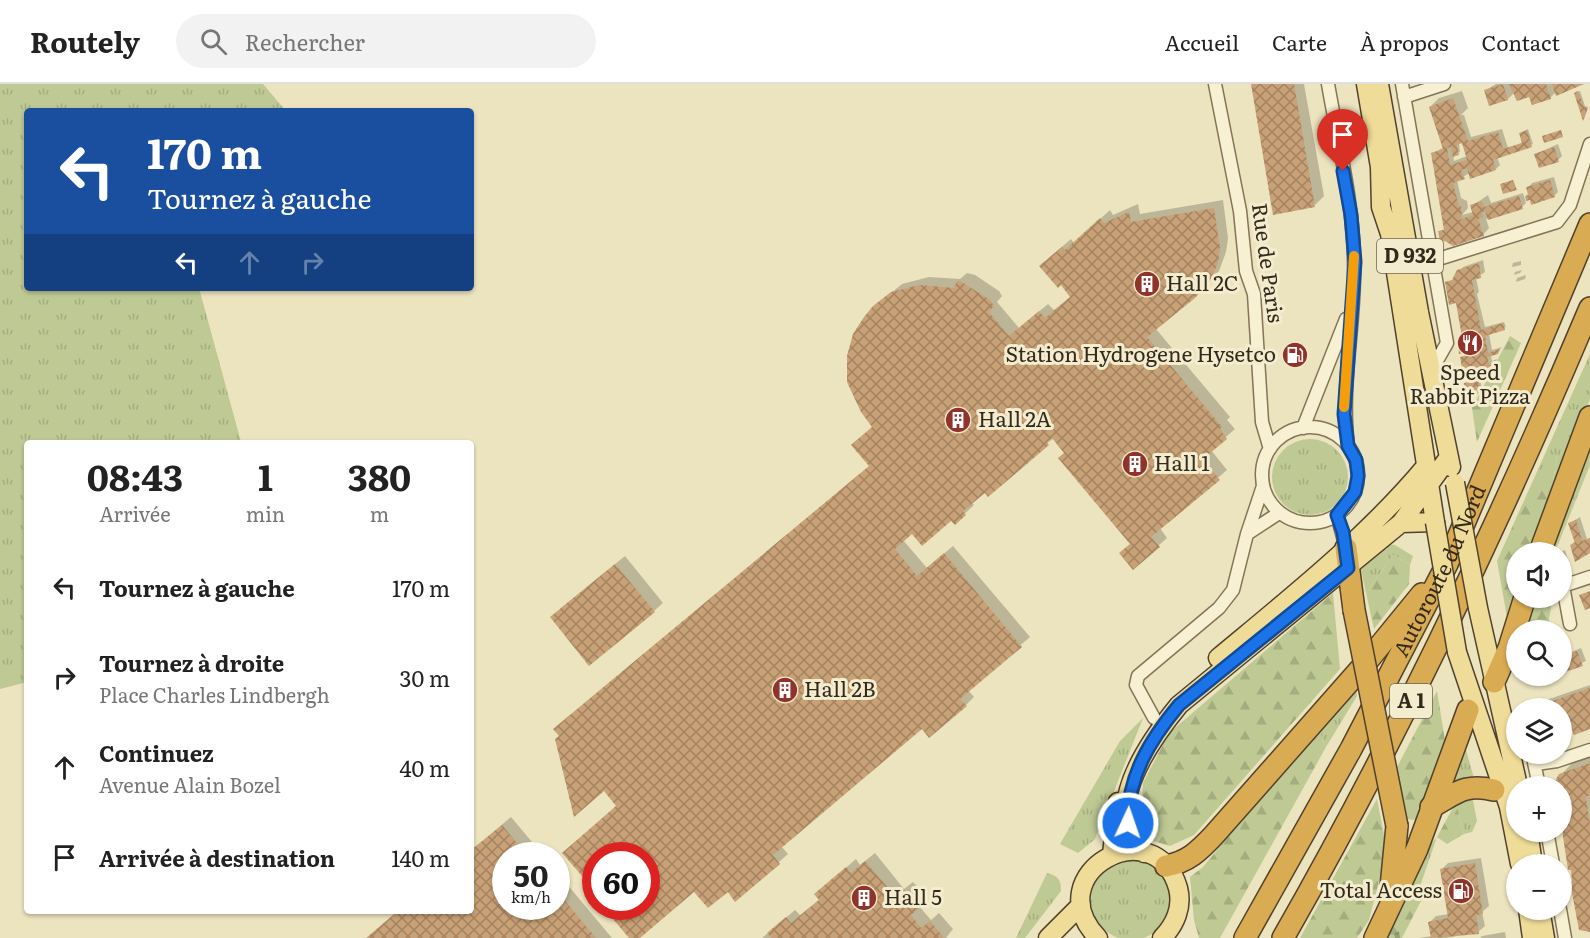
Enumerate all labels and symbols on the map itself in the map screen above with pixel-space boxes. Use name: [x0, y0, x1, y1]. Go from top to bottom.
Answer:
pin: [1317, 109, 1368, 171]
street label: Rue de Paris: [1246, 201, 1293, 325]
road number: D 932: [1377, 239, 1443, 273]
place label: Hall 2C: [1166, 266, 1239, 297]
building icon: Hall 2C: [1132, 269, 1162, 299]
restaurant icon: Speed Rabbit Pizza: [1455, 328, 1485, 358]
place label: Station Hydrogene Hysetco: [1005, 337, 1276, 368]
fuel station icon: Station Hydrogene Hysetco: [1280, 340, 1310, 370]
place label: Speed Rabbit Pizza: [1410, 355, 1531, 410]
place label: Hall 2A: [978, 402, 1052, 433]
building icon: Hall 2A: [943, 405, 973, 435]
place label: Hall 1: [1154, 446, 1210, 477]
building icon: Hall 1: [1120, 449, 1150, 479]
street label: Autoroute du Nord: [1384, 479, 1492, 661]
place label: Hall 2B: [804, 672, 876, 703]
building icon: Hall 2B: [770, 675, 800, 705]
road number: A 1: [1390, 684, 1432, 718]
position arrow: [1096, 791, 1160, 855]
speed limit sign: 60: [582, 842, 660, 920]
place label: Total Access: [1320, 873, 1442, 904]
fuel station icon: Total Access: [1446, 876, 1476, 906]
place label: Hall 5: [884, 880, 942, 911]
building icon: Hall 5: [849, 883, 879, 913]

